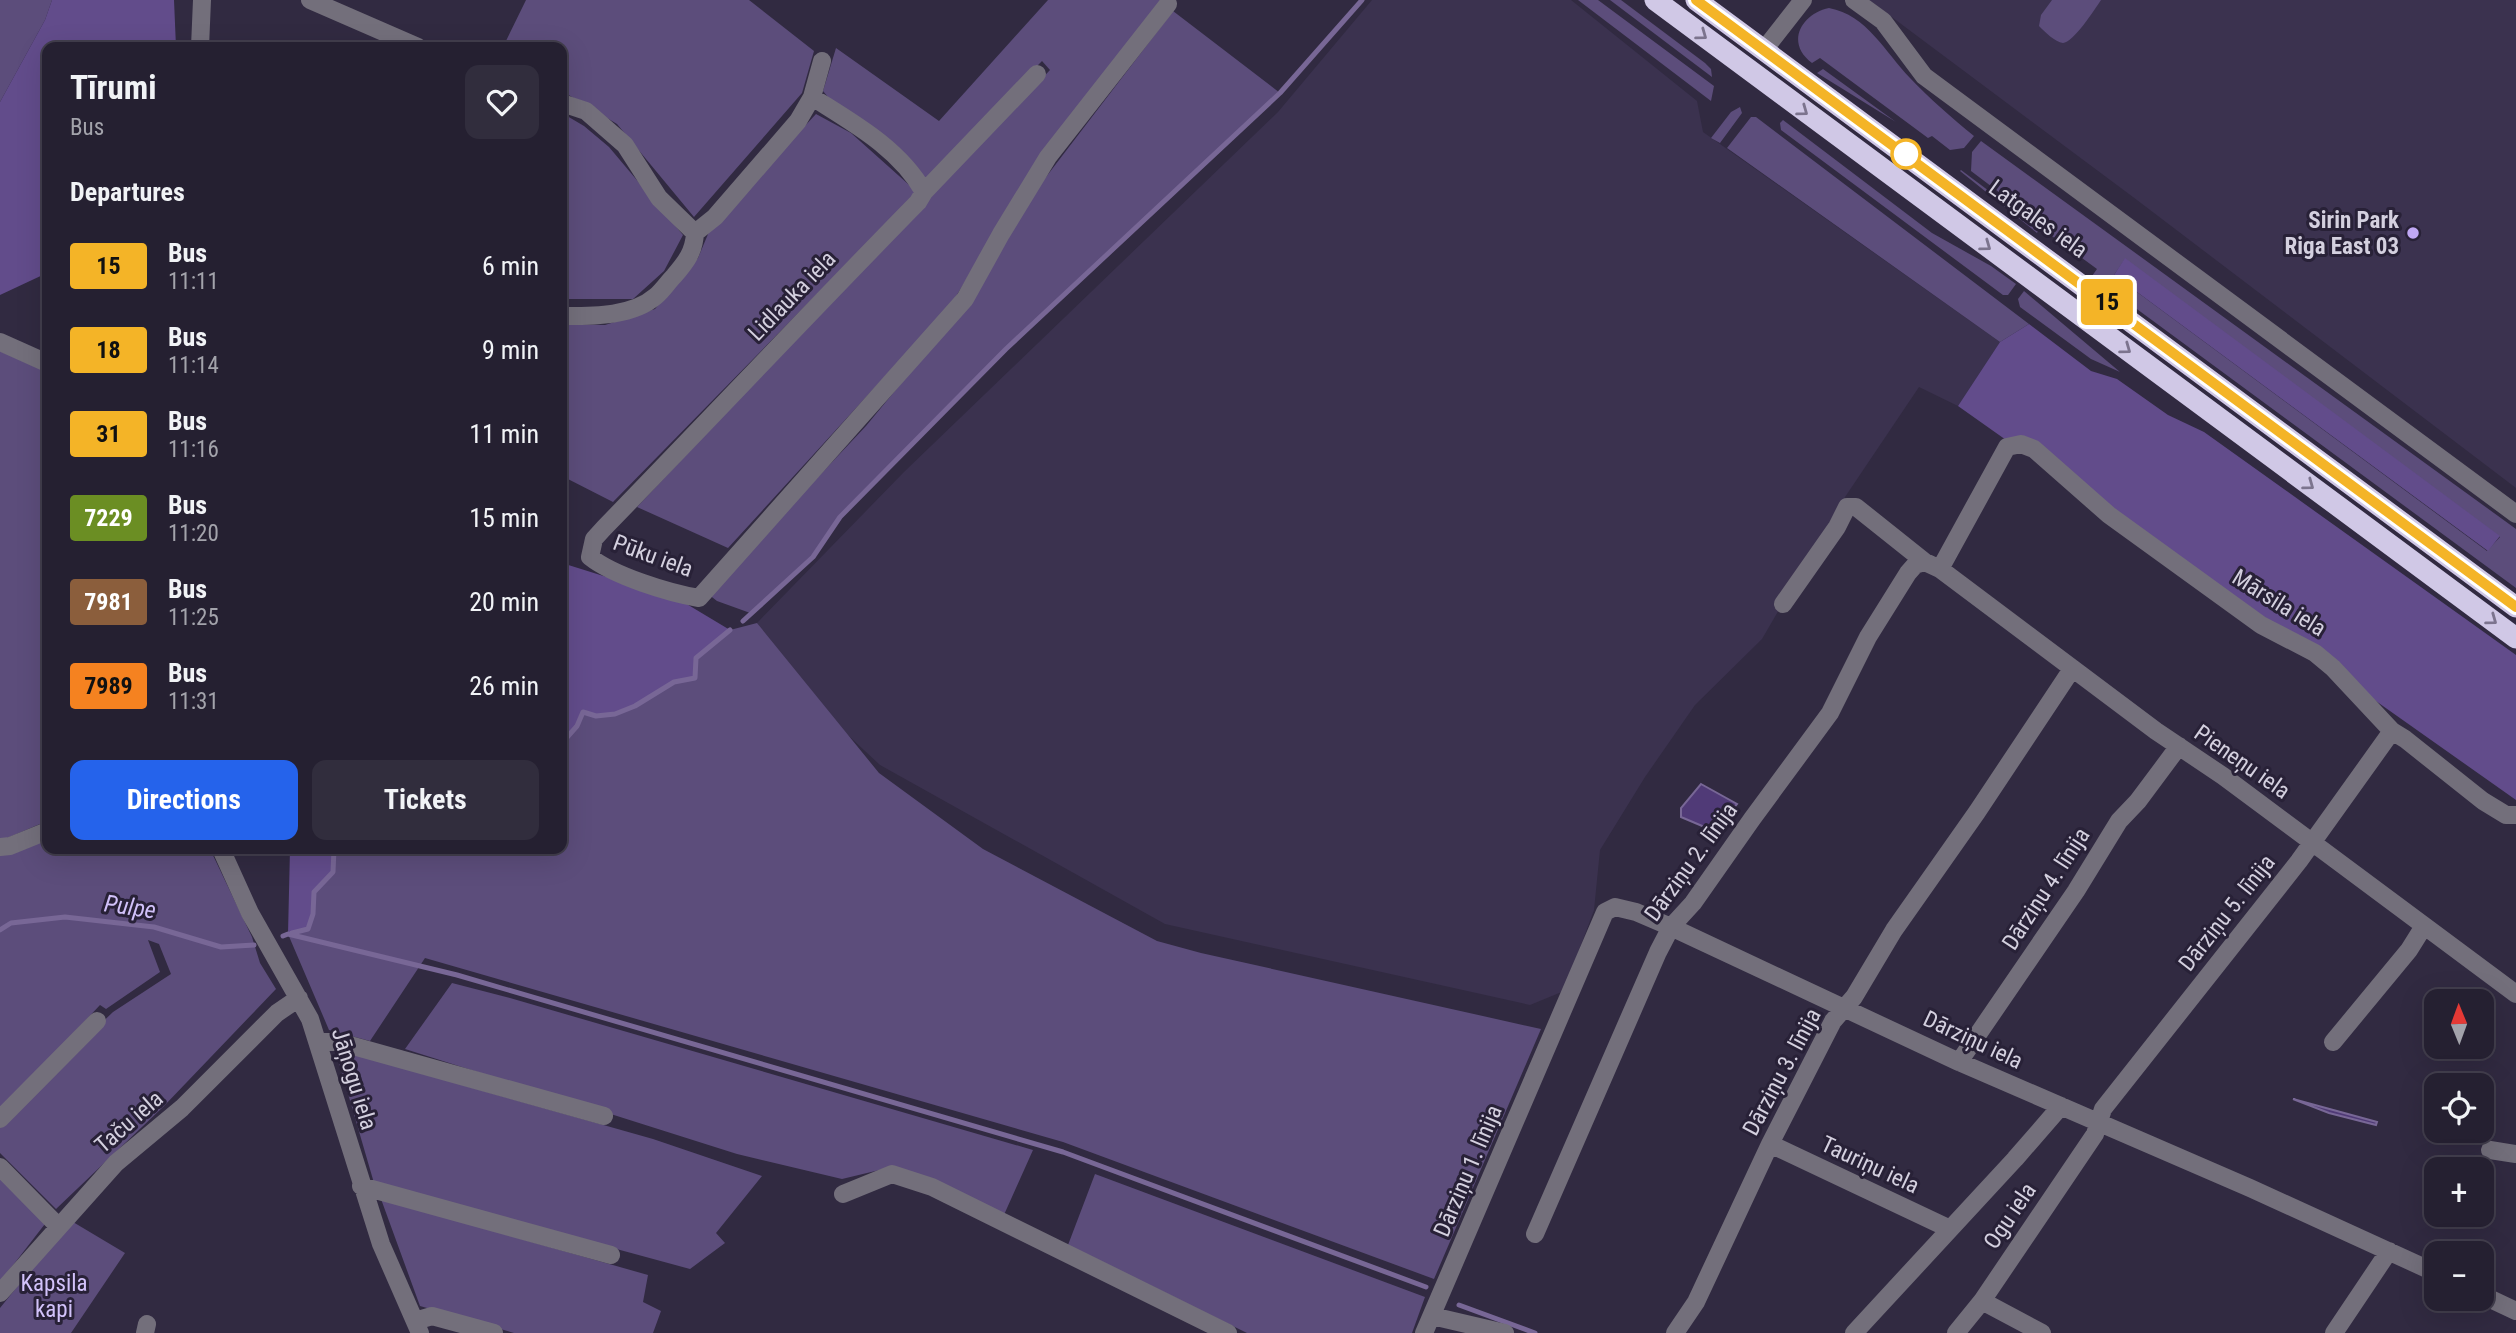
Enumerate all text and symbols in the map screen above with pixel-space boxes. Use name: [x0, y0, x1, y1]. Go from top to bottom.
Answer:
one-way arrow: [1694, 26, 1707, 39]
button: heart: [465, 65, 539, 139]
text: Tīrumi: [70, 68, 156, 107]
one-way arrow: [1795, 103, 1808, 115]
text: Bus: [70, 114, 104, 141]
unlabelled marker: [1891, 139, 1921, 169]
street label: Latgales iela: [1983, 174, 2093, 264]
text: Departures: [70, 177, 185, 207]
place label: Sirin Park Riga East 03: [2285, 207, 2400, 260]
marker: Sirin Park Riga East 03: [2405, 225, 2421, 241]
one-way arrow: [1978, 237, 1991, 250]
text: Bus: [168, 238, 207, 268]
street label: Lidlauka iela: [743, 246, 841, 346]
text: 6 min: [482, 251, 539, 281]
text: 15: [96, 252, 121, 280]
text: 11:11: [168, 268, 219, 295]
line badge: 15: [2076, 279, 2138, 325]
text: 15: [2095, 288, 2119, 316]
text: Bus: [168, 322, 207, 352]
text: 9 min: [482, 335, 539, 365]
text: 18: [96, 336, 121, 364]
one-way arrow: [2119, 341, 2131, 354]
text: 11:14: [168, 352, 219, 379]
text: Bus: [168, 406, 207, 436]
text: 11 min: [469, 419, 539, 449]
text: 31: [96, 420, 121, 448]
text: 11:16: [168, 436, 219, 463]
one-way arrow: [2302, 476, 2314, 489]
text: Bus: [168, 490, 207, 520]
text: 15 min: [469, 503, 539, 533]
text: 7229: [84, 504, 133, 532]
text: 11:20: [168, 520, 219, 547]
street label: Pūku iela: [609, 529, 697, 583]
street label: Mārsila iela: [2227, 564, 2331, 642]
text: Bus: [168, 574, 207, 604]
text: 20 min: [469, 587, 539, 617]
text: 7981: [84, 588, 133, 616]
text: 11:25: [168, 604, 219, 631]
one-way arrow: [2484, 612, 2497, 624]
text: Bus: [168, 658, 207, 688]
text: 26 min: [469, 671, 539, 701]
text: 7989: [84, 672, 133, 700]
text: 11:31: [168, 688, 219, 715]
street label: Pieneņu iela: [2189, 719, 2295, 805]
button: Directions: [70, 760, 298, 840]
button: Tickets: [312, 760, 539, 840]
street label: Dārziņu 2. līnija: [1639, 797, 1743, 927]
street label: Dārziņu 4. līnija: [1997, 823, 2095, 955]
street label: Dārziņu 5. līnija: [2173, 850, 2281, 976]
water label: Pulpe: [102, 890, 158, 924]
north arrow: [2424, 989, 2494, 1059]
map controls: [2424, 989, 2494, 1311]
street label: Dārziņu 3. līnija: [1737, 1004, 1827, 1140]
street label: Dārziņu iela: [1919, 1005, 2027, 1075]
street label: Jāņogu iela: [326, 1025, 382, 1133]
button: locate: [2424, 1073, 2494, 1143]
street label: Taču iela: [90, 1085, 168, 1159]
street label: Dārziņu 1. līnija: [1428, 1101, 1508, 1241]
street label: Tauriņu iela: [1817, 1131, 1923, 1199]
button: +: [2424, 1157, 2494, 1227]
street label: Ogu iela: [1978, 1178, 2042, 1254]
button: −: [2424, 1241, 2494, 1311]
park label: Kapsila kapi: [21, 1270, 87, 1323]

